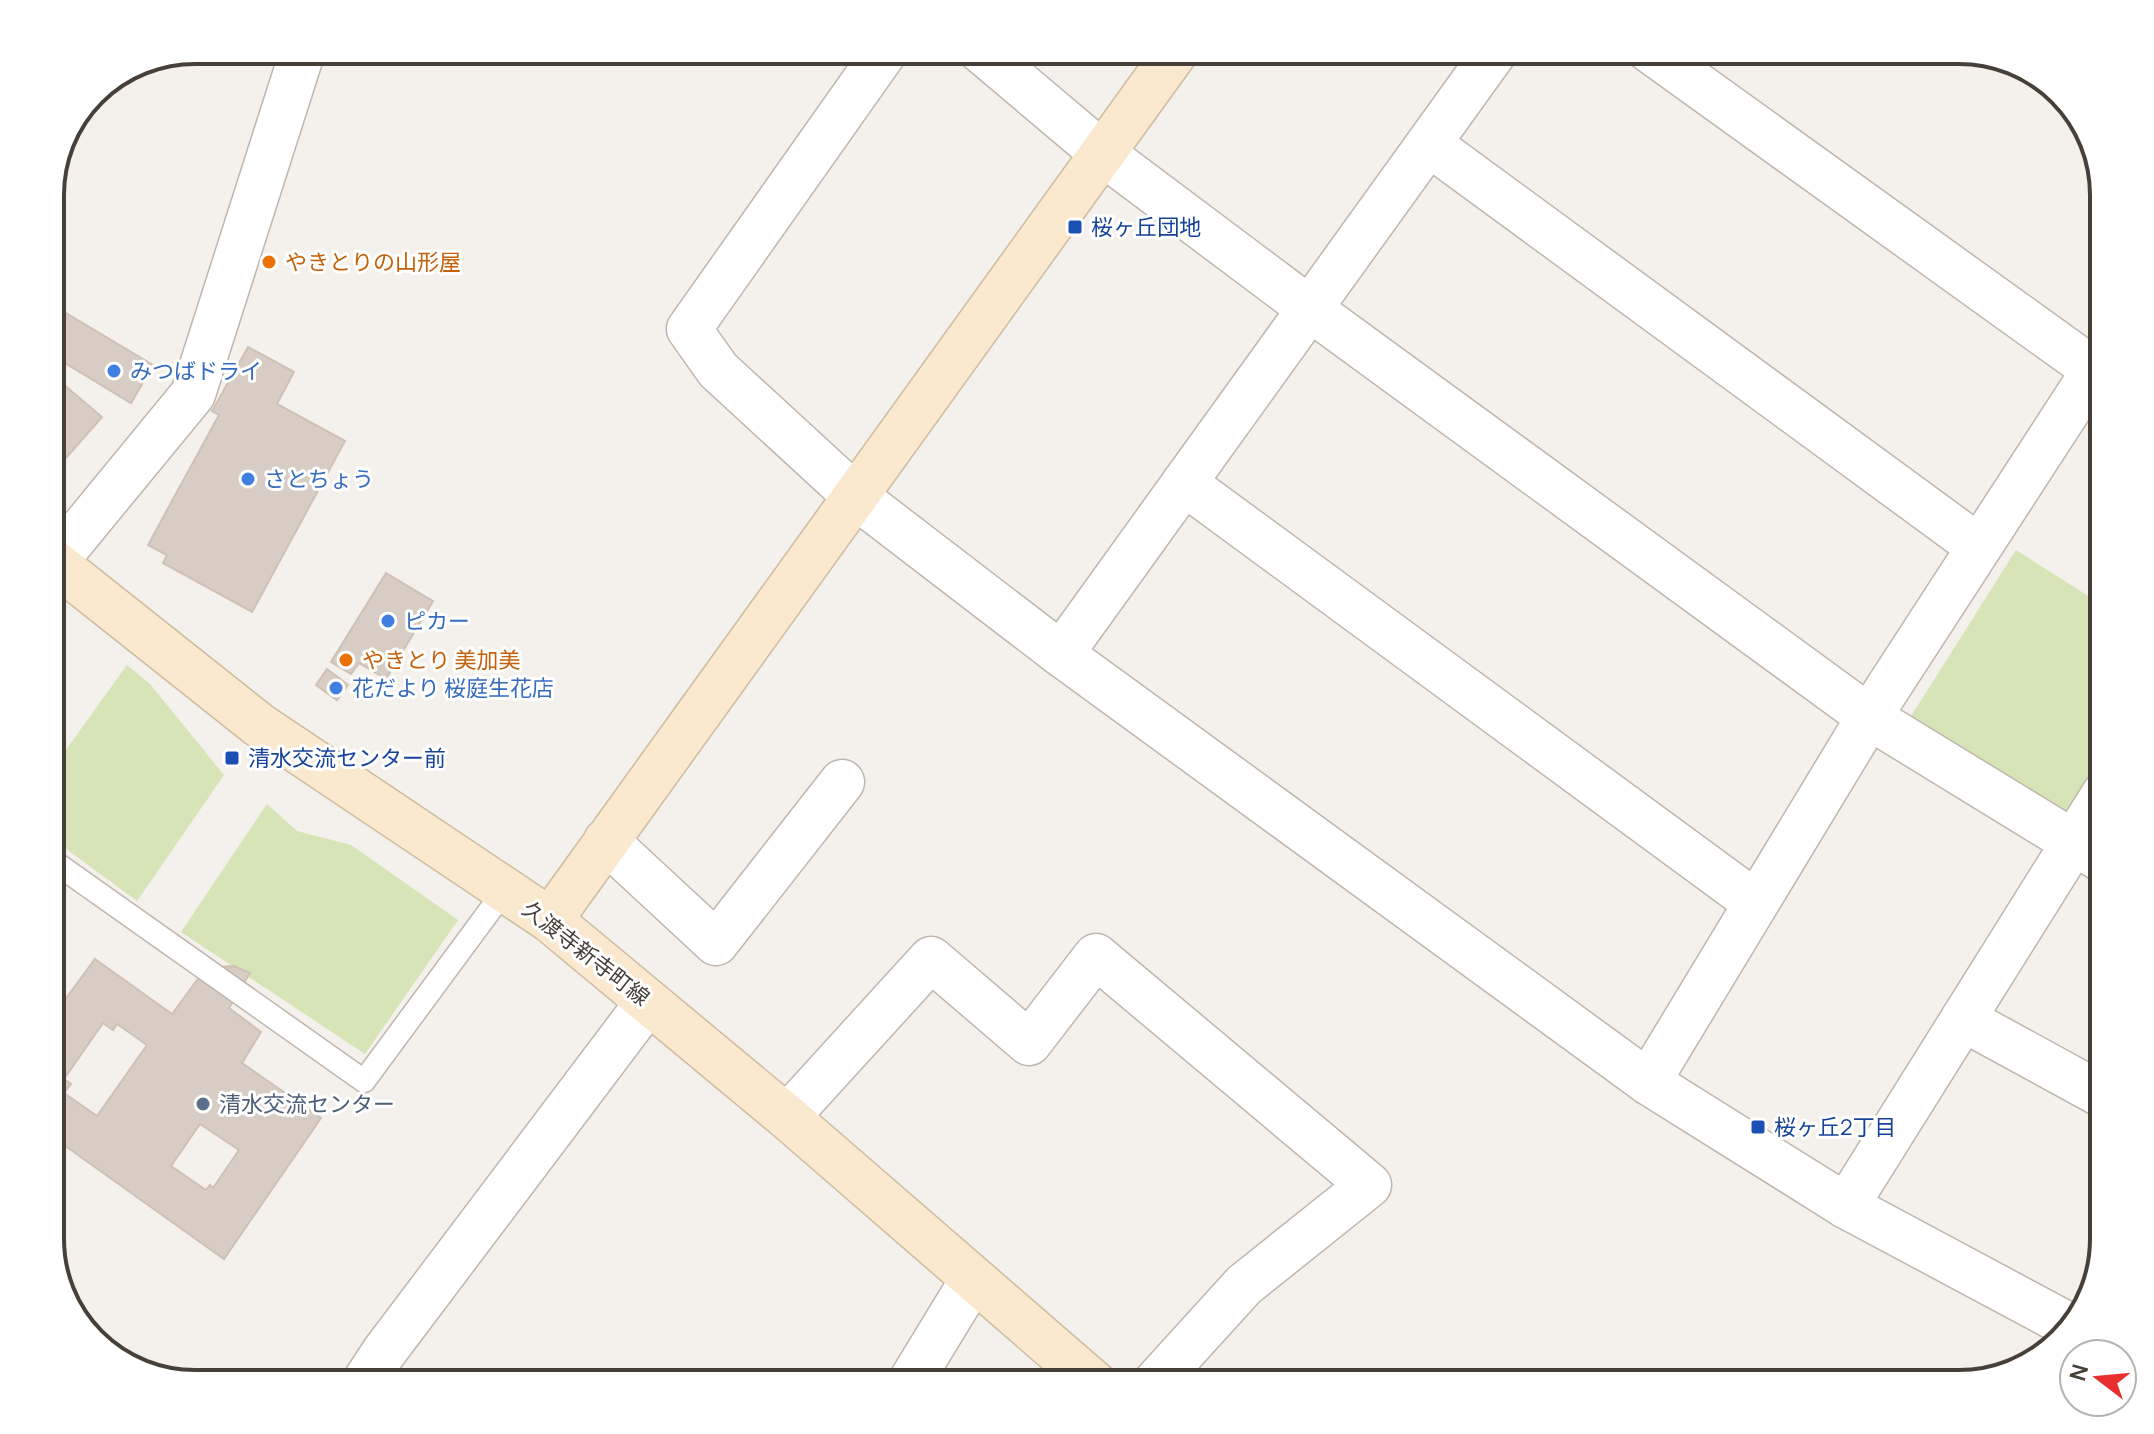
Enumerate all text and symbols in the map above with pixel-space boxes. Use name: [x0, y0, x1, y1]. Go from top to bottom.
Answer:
place label: 桜ヶ丘団地: [1091, 212, 1201, 242]
marker: 桜ヶ丘団地: [1066, 218, 1084, 236]
place label: やきとりの山形屋: [285, 247, 461, 277]
marker: やきとりの山形屋: [260, 253, 278, 271]
place label: みつばドライ: [130, 356, 262, 386]
marker: みつばドライ: [105, 362, 123, 380]
place label: さとちょう: [264, 464, 374, 494]
marker: さとちょう: [239, 470, 257, 488]
place label: ピカー: [404, 606, 470, 636]
marker: ピカー: [379, 612, 397, 630]
place label: やきとり 美加美: [362, 645, 520, 675]
marker: やきとり 美加美: [337, 651, 355, 669]
place label: 花だより 桜庭生花店: [352, 673, 554, 703]
marker: 花だより 桜庭生花店: [327, 679, 345, 697]
place label: 清水交流センター前: [248, 743, 446, 773]
marker: 清水交流センター前: [223, 749, 241, 767]
street label: 久渡寺新寺町線: [516, 894, 656, 1012]
place label: 清水交流センター: [219, 1089, 395, 1119]
marker: 清水交流センター: [194, 1095, 212, 1113]
place label: 桜ヶ丘2丁目: [1774, 1112, 1897, 1142]
marker: 桜ヶ丘2丁目: [1749, 1118, 1767, 1136]
north arrow: [2058, 1338, 2138, 1418]
text: N: [2062, 1361, 2095, 1384]

